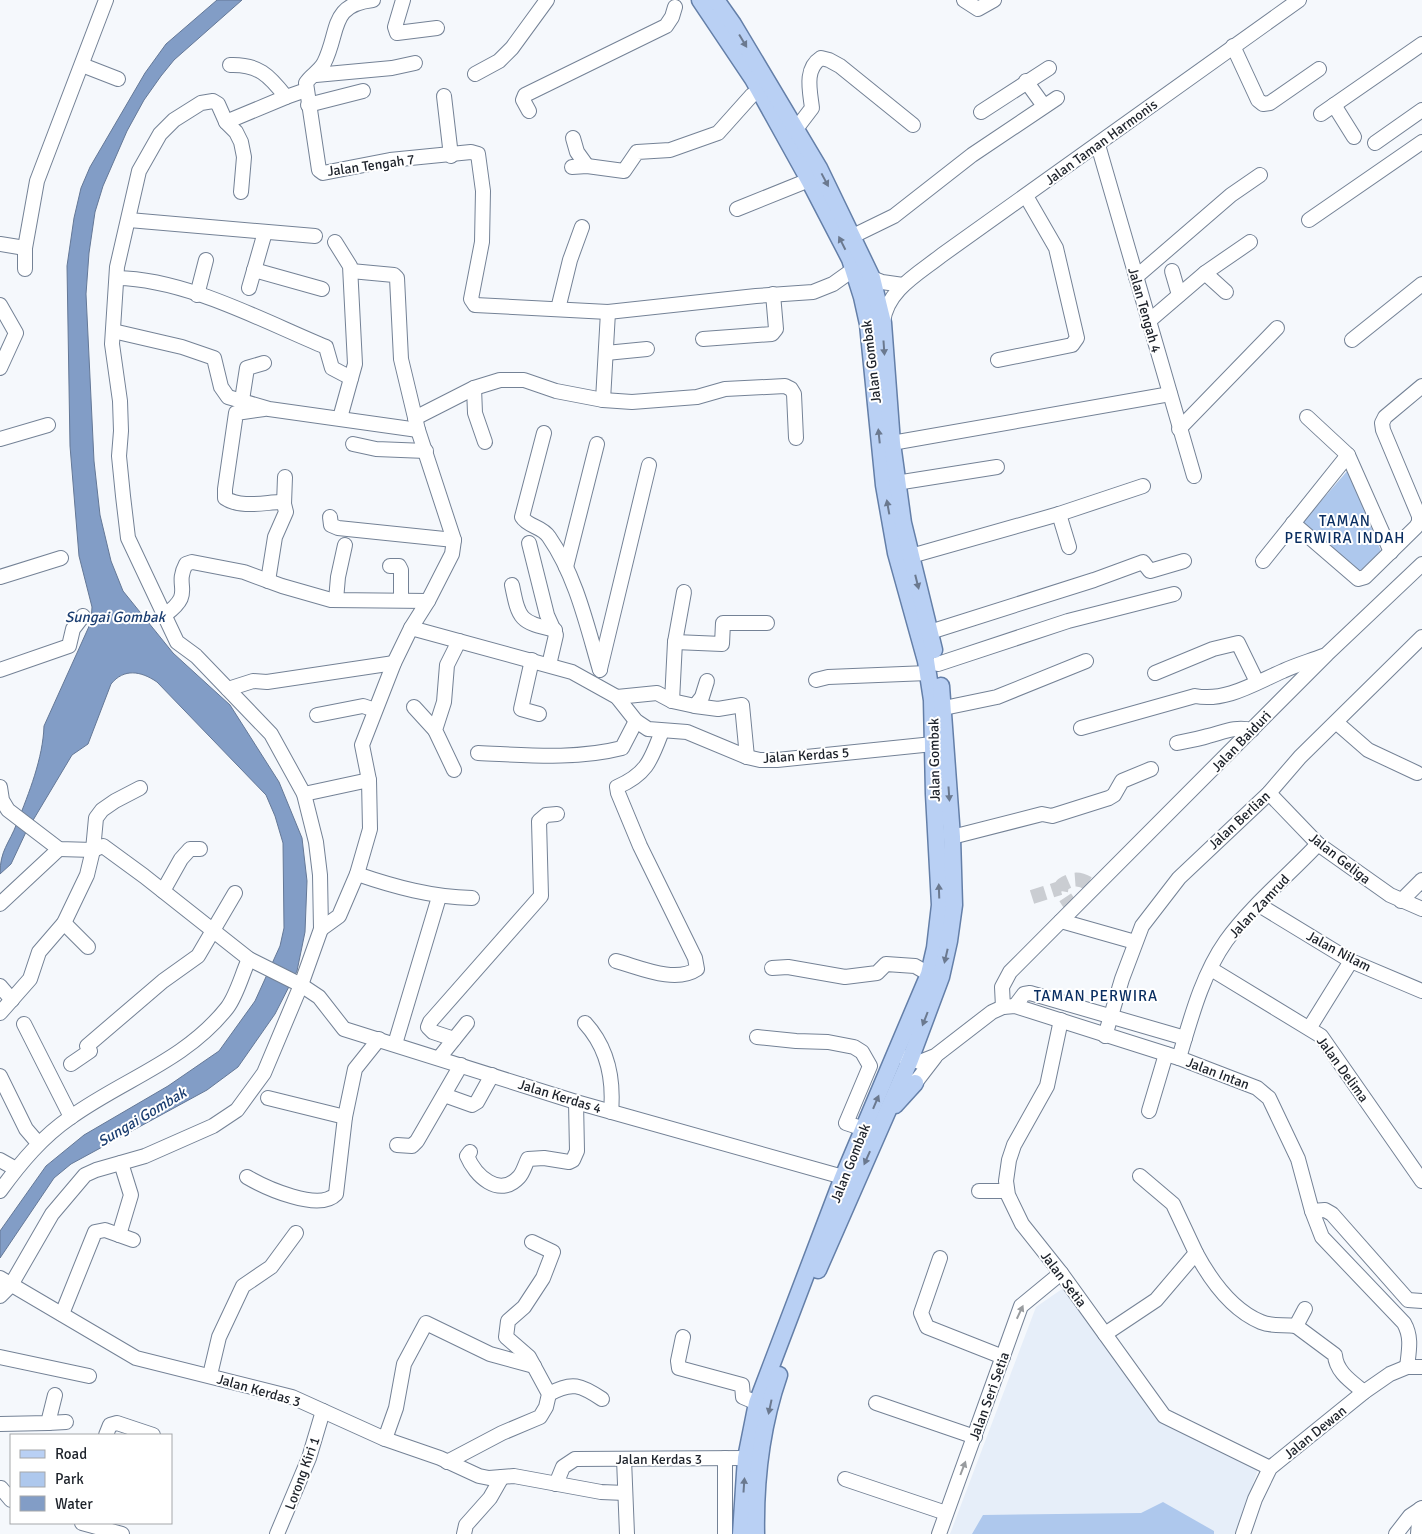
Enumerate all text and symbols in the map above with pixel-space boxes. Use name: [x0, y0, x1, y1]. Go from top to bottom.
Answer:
one-way arrow: [738, 34, 747, 47]
street label: Jalan Taman Harmonis: [1042, 96, 1161, 189]
street label: Jalan Tengah 7: [326, 151, 416, 180]
one-way arrow: [821, 173, 829, 188]
one-way arrow: [838, 236, 846, 251]
street label: Jalan Tengah 4: [1124, 265, 1165, 355]
street label: Jalan Gombak: [858, 319, 885, 405]
one-way arrow: [881, 341, 889, 357]
one-way arrow: [875, 428, 883, 444]
one-way arrow: [883, 499, 891, 515]
district label: TAMAN PERWIRA INDAH: [1285, 512, 1405, 547]
one-way arrow: [913, 575, 921, 590]
water label: Sungai Gombak: [65, 608, 167, 626]
street label: Jalan Baiduri: [1208, 707, 1275, 776]
street label: Jalan Gombak: [925, 718, 944, 802]
street label: Jalan Kerdas 5: [762, 744, 850, 767]
one-way arrow: [945, 786, 953, 802]
street label: Jalan Berlian: [1205, 787, 1274, 853]
street label: Jalan Geliga: [1306, 829, 1374, 888]
street label: Jalan Zamrud: [1225, 871, 1293, 942]
one-way arrow: [935, 883, 943, 899]
street label: Jalan Nilam: [1304, 927, 1374, 976]
one-way arrow: [942, 948, 950, 963]
district label: TAMAN PERWIRA: [1034, 987, 1158, 1005]
one-way arrow: [921, 1011, 928, 1026]
street label: Jalan Delima: [1313, 1033, 1372, 1105]
street label: Jalan Intan: [1184, 1054, 1252, 1093]
street label: Jalan Kerdas 4: [516, 1076, 604, 1117]
water label: Sungai Gombak: [94, 1083, 191, 1150]
one-way arrow: [872, 1094, 880, 1109]
street label: Jalan Gombak: [827, 1121, 874, 1205]
one-way arrow: [863, 1151, 871, 1165]
street label: Jalan Setia: [1037, 1248, 1090, 1311]
one-way arrow: [1016, 1305, 1024, 1319]
street label: Jalan Seri Setia: [966, 1350, 1013, 1443]
street label: Jalan Kerdas 3: [215, 1370, 303, 1411]
one-way arrow: [766, 1400, 774, 1415]
street label: Jalan Dewan: [1281, 1402, 1350, 1463]
legend: [10, 1434, 172, 1524]
street label: Lorong Kiri 1: [281, 1434, 324, 1512]
text: Road: [55, 1445, 87, 1463]
street label: Jalan Kerdas 3: [616, 1451, 702, 1468]
one-way arrow: [959, 1460, 967, 1475]
text: Park: [55, 1470, 84, 1488]
one-way arrow: [740, 1477, 748, 1493]
text: Water: [55, 1495, 93, 1513]

